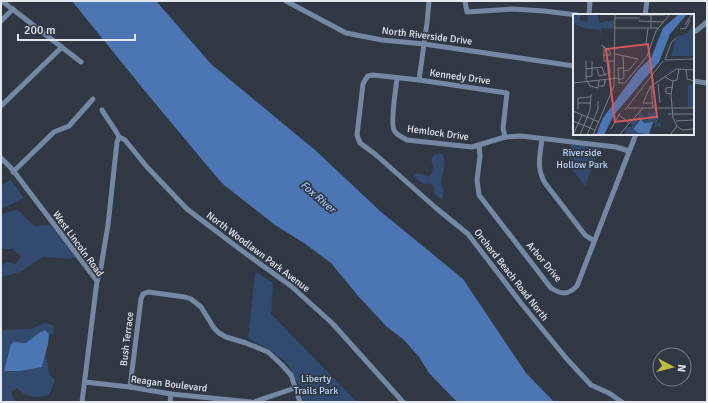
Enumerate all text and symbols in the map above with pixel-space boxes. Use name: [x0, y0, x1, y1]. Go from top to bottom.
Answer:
inset map: [573, 14, 694, 135]
scale bar: [18, 16, 135, 42]
text: 200 m: [24, 23, 56, 38]
street label: North Riverside Drive: [381, 25, 473, 47]
street label: Kennedy Drive: [429, 67, 491, 87]
street label: Hemlock Drive: [406, 123, 470, 143]
park label: Riverside Hollow Park: [556, 147, 608, 171]
water label: Fox River: [298, 178, 340, 217]
street label: West Lincoln Road: [50, 209, 106, 279]
street label: North Woodlawn Park Avenue: [204, 209, 312, 295]
street label: Orchard Beach Road North: [471, 227, 551, 323]
street label: Arbor Drive: [524, 240, 564, 284]
street label: Bush Terrace: [118, 311, 136, 367]
north arrow: [652, 347, 692, 387]
text: N: [675, 364, 688, 373]
street label: Reagan Boulevard: [130, 373, 208, 395]
park label: Liberty Trails Park: [294, 373, 338, 397]

